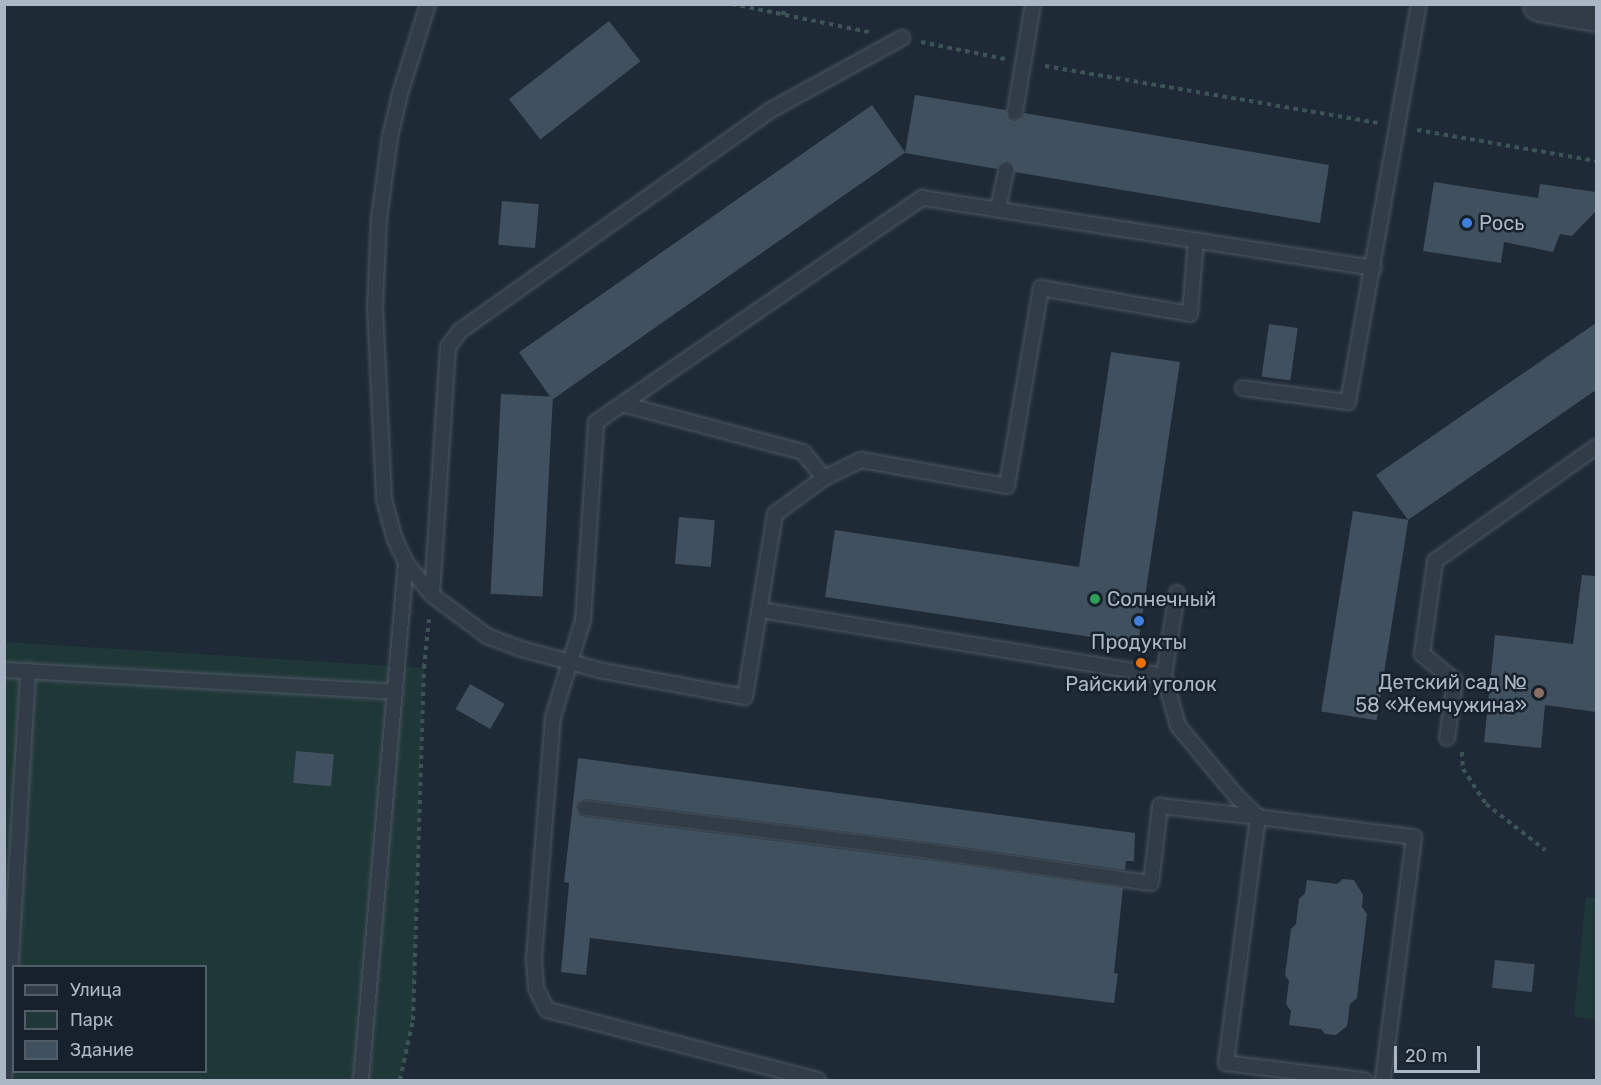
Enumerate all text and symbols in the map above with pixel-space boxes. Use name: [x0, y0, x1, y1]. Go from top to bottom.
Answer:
place label: Рось: [1479, 211, 1524, 235]
marker: Рось: [1460, 216, 1474, 230]
place label: Солнечный: [1107, 587, 1216, 611]
marker: Солнечный: [1088, 592, 1102, 606]
marker: Продукты: [1132, 614, 1146, 628]
place label: Продукты: [1091, 630, 1187, 654]
marker: Райский уголок: [1134, 656, 1148, 670]
place label: Детский сад № 58 «Жемчужина»: [1355, 670, 1527, 717]
place label: Райский уголок: [1065, 672, 1217, 696]
marker: Детский сад № 58 «Жемчужина»: [1532, 686, 1546, 700]
legend: [12, 965, 207, 1073]
text: Улица: [70, 979, 122, 1001]
text: Парк: [70, 1009, 113, 1031]
scale bar: [1397, 1034, 1482, 1072]
text: Здание: [70, 1039, 134, 1061]
text: 20 m: [1405, 1045, 1447, 1067]

